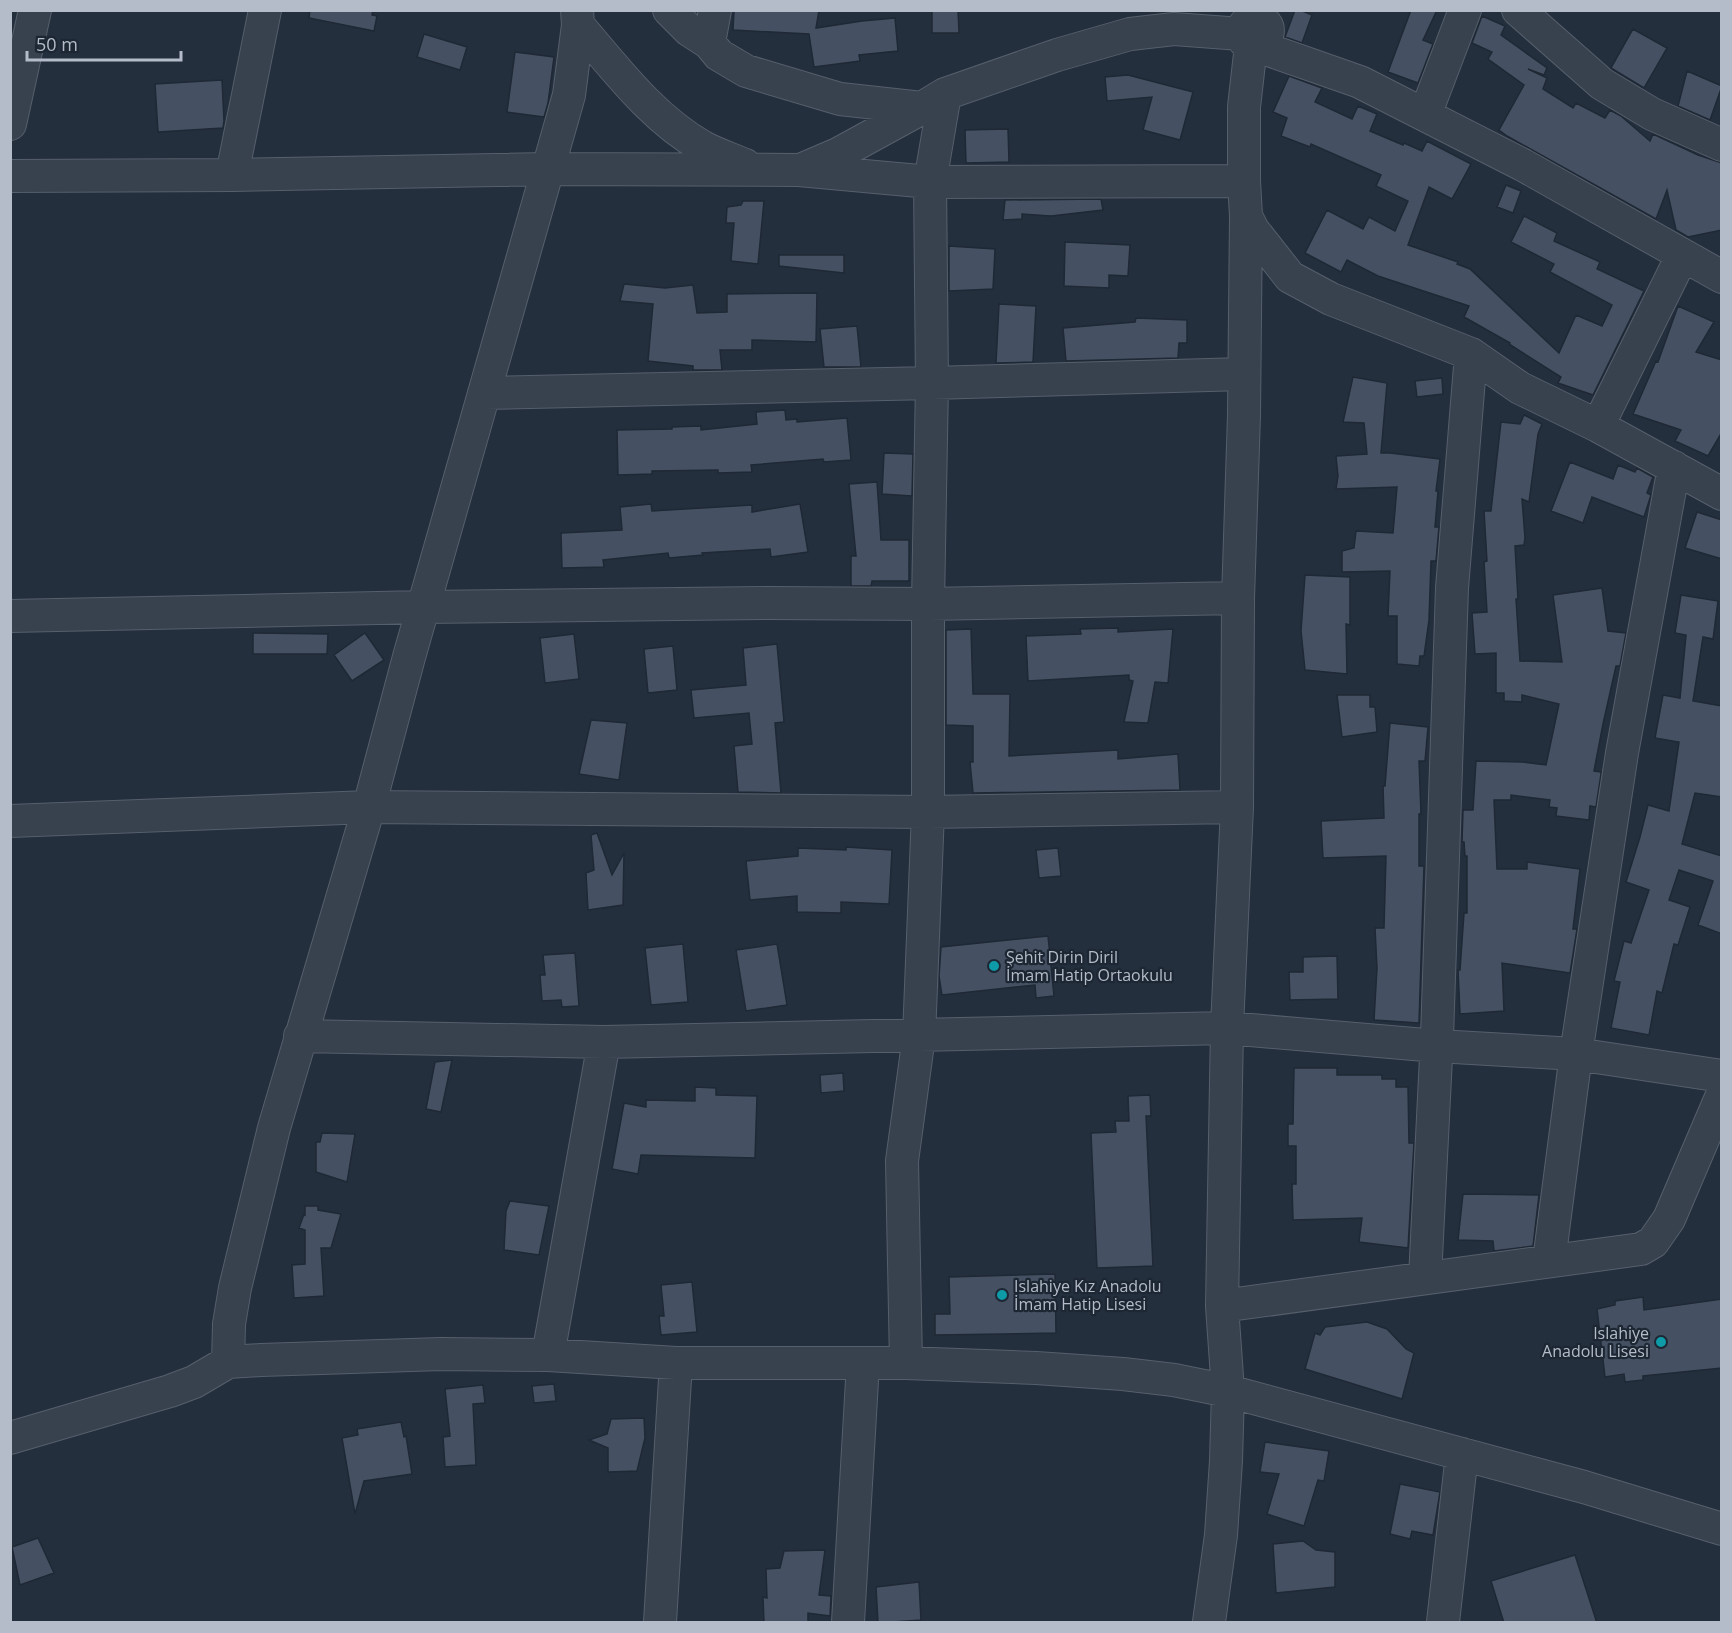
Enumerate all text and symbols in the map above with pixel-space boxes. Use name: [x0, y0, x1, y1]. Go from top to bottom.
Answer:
scale bar: [27, 24, 182, 62]
text: 50 m: [36, 32, 78, 56]
place label: Şehit Dirin Diril İmam Hatip Ortaokulu: [1006, 946, 1173, 986]
marker: Şehit Dirin Diril İmam Hatip Ortaokulu: [987, 959, 1001, 973]
place label: Islahiye Kız Anadolu İmam Hatip Lisesi: [1014, 1275, 1162, 1315]
marker: Islahiye Kız Anadolu İmam Hatip Lisesi: [995, 1288, 1009, 1302]
place label: Islahiye Anadolu Lisesi: [1542, 1322, 1649, 1362]
marker: Islahiye Anadolu Lisesi: [1654, 1335, 1668, 1349]

